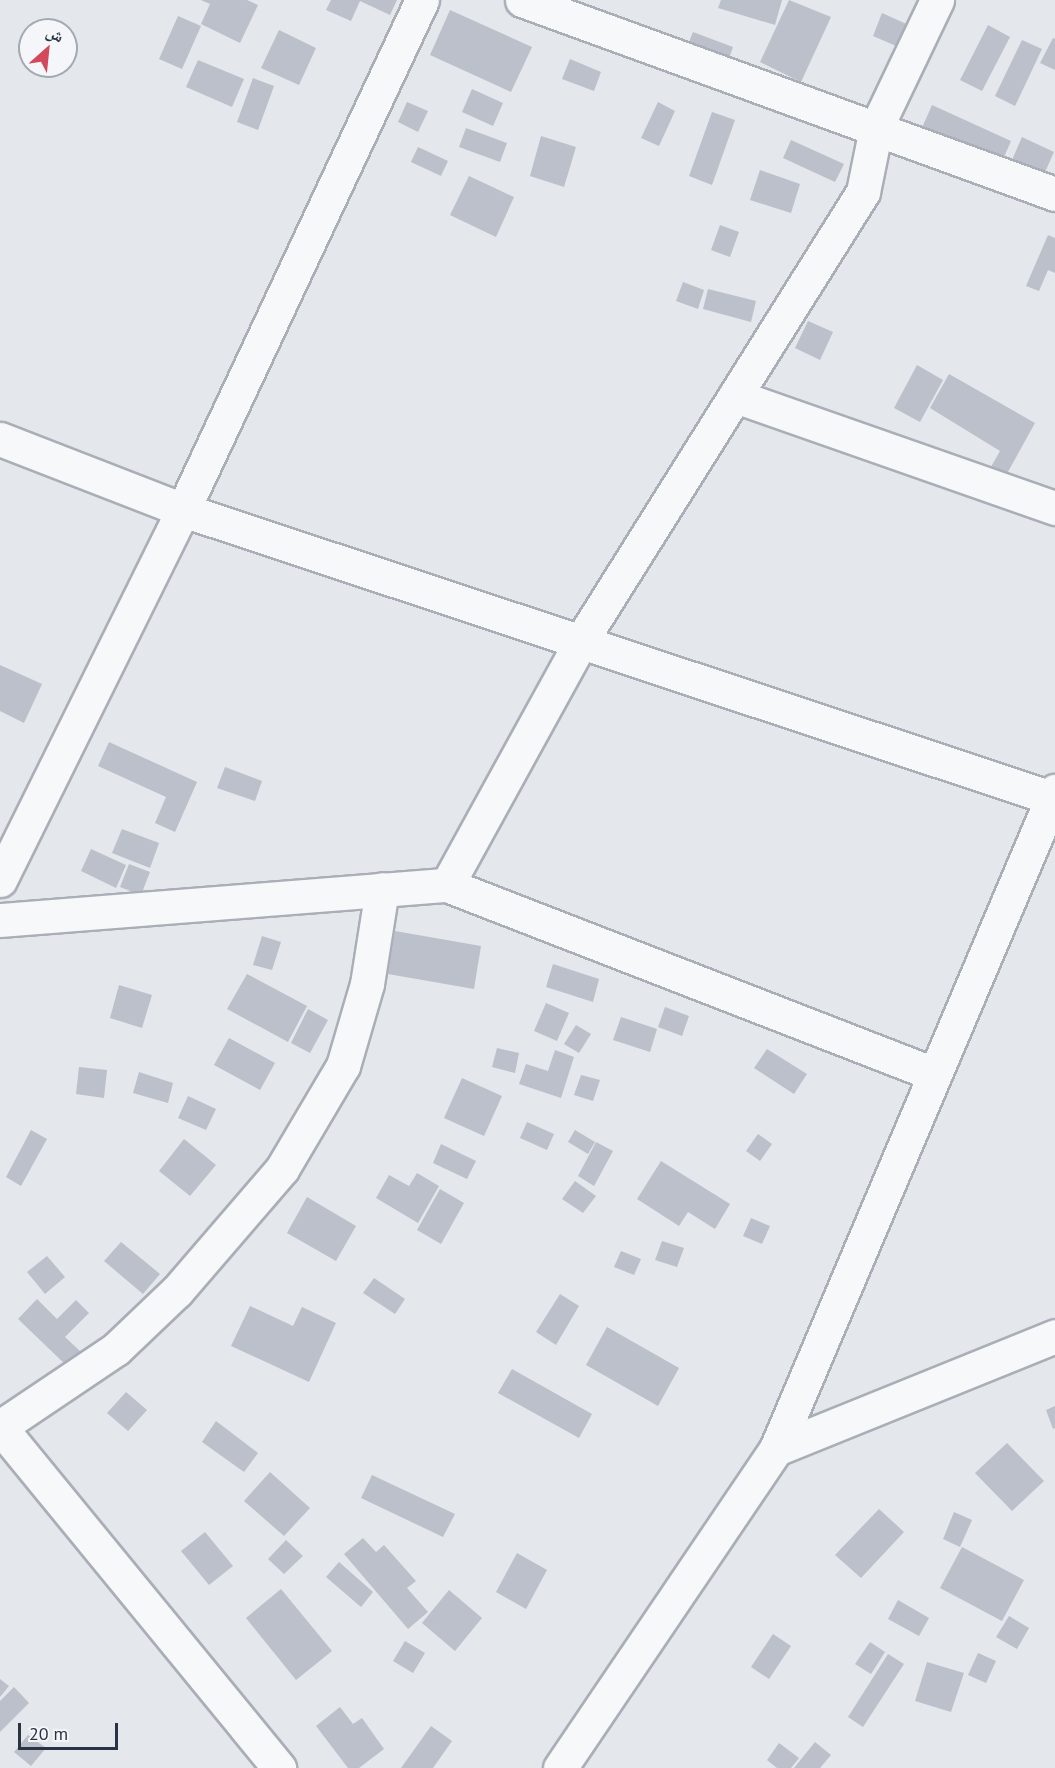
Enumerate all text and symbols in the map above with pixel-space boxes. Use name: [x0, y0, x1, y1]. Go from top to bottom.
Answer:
north arrow: [18, 18, 78, 78]
text: ش: [43, 21, 67, 47]
scale bar: [21, 1711, 122, 1749]
text: 20 m: [29, 1722, 68, 1745]

